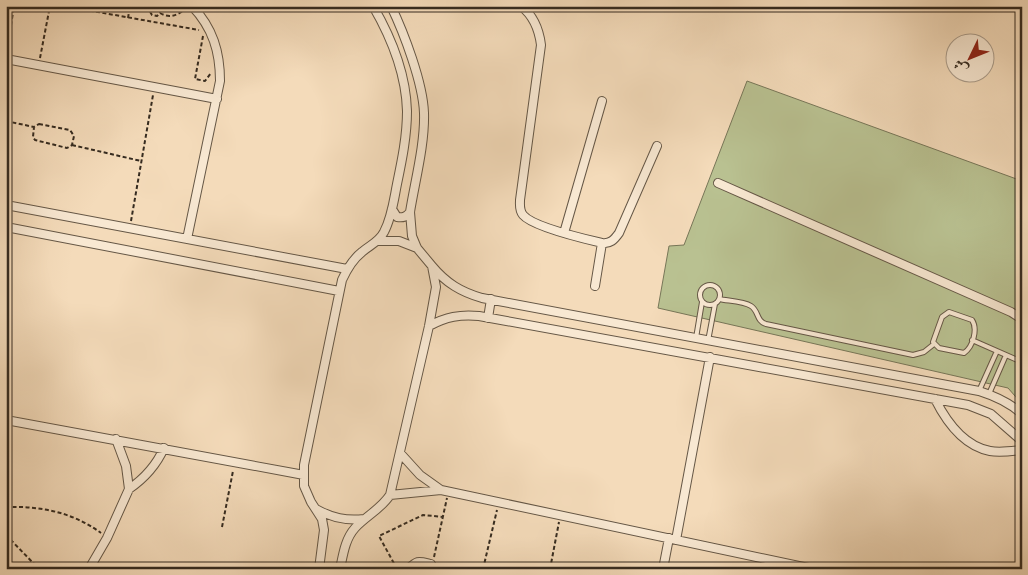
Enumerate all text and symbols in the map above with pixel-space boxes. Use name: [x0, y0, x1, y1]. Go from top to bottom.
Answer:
north arrow: [946, 32, 996, 82]
text: ش: [950, 55, 973, 77]

